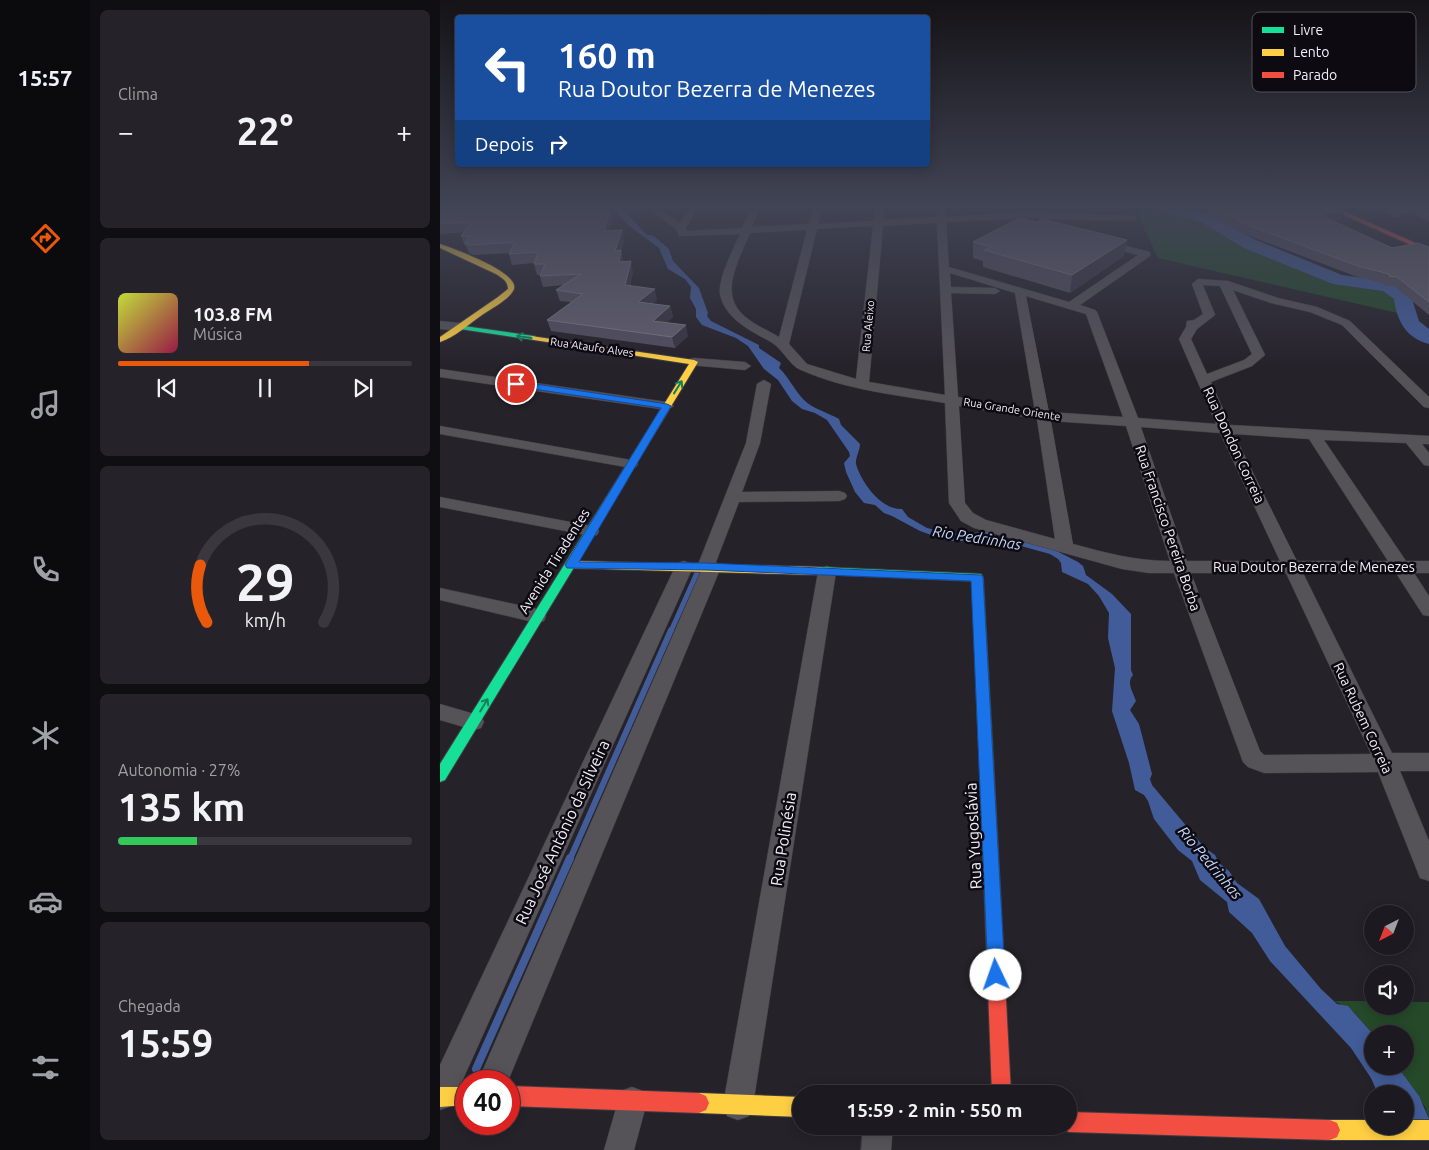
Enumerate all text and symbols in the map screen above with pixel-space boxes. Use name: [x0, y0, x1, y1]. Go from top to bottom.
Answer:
legend: [1252, 12, 1416, 92]
text: Livre: [1293, 22, 1323, 38]
icon: left: [475, 35, 540, 100]
text: 160 m: [558, 35, 656, 75]
text: Lento: [1293, 44, 1330, 60]
text: 15:57: [17, 65, 73, 90]
text: Parado: [1293, 67, 1337, 83]
text: Rua Doutor Bezerra de Menezes: [558, 76, 875, 101]
text: Clima: [118, 85, 158, 103]
text: 22°: [237, 110, 293, 152]
text: −: [118, 116, 134, 147]
text: +: [396, 116, 412, 147]
icon: right: [544, 130, 572, 158]
text: Depois: [475, 133, 534, 155]
icon: directions: [28, 221, 63, 256]
street label: Rua Aleixo: [860, 300, 876, 352]
text: 103.8 FM: [193, 303, 273, 325]
text: Música: [193, 325, 243, 343]
one-way arrow: [517, 332, 533, 342]
street label: Rua Ataufo Alves: [550, 335, 635, 359]
pin: [495, 363, 537, 405]
icon: arrive: [502, 370, 530, 398]
icon: previous: [153, 374, 181, 402]
icon: pause: [251, 374, 279, 402]
icon: next: [349, 374, 377, 402]
one-way arrow: [674, 381, 684, 395]
street label: Rua Dondon Correia: [1200, 384, 1268, 506]
icon: music: [28, 387, 63, 422]
street label: Rua Grande Oriente: [963, 395, 1061, 423]
street label: Rua Francisco Pereira Borba: [1132, 443, 1204, 613]
street label: Avenida Tiradentes: [515, 506, 593, 616]
water label: Rio Pedrinhas: [931, 522, 1023, 553]
icon: phone: [28, 552, 63, 587]
text: 29: [236, 553, 294, 611]
street label: Rua Doutor Bezerra de Menezes: [1213, 559, 1415, 575]
text: km/h: [244, 610, 286, 630]
street label: Rua Rubem Correia: [1330, 660, 1396, 776]
one-way arrow: [479, 697, 489, 712]
icon: climate: [28, 718, 63, 753]
street label: Rua José Antônio da Silveira: [511, 737, 613, 927]
text: Autonomia · 27%: [118, 761, 240, 779]
street label: Rua Yugoslávia: [961, 782, 985, 890]
text: 135 km: [118, 786, 245, 828]
street label: Rua Polinésia: [767, 791, 799, 887]
water label: Rio Pedrinhas: [1175, 823, 1246, 903]
icon: car: [28, 884, 63, 919]
north arrow: [1364, 905, 1414, 955]
map controls: [1364, 905, 1414, 1135]
position arrow: [969, 948, 1021, 1000]
button: sound: [1364, 965, 1414, 1015]
text: Chegada: [118, 997, 181, 1015]
text: 15:59: [118, 1022, 213, 1064]
button: +: [1364, 1025, 1414, 1075]
icon: filters: [28, 1050, 63, 1085]
speed limit sign: 40: [455, 1070, 520, 1135]
button: −: [1364, 1085, 1414, 1135]
text: 15:59 · 2 min · 550 m: [847, 1099, 1022, 1121]

